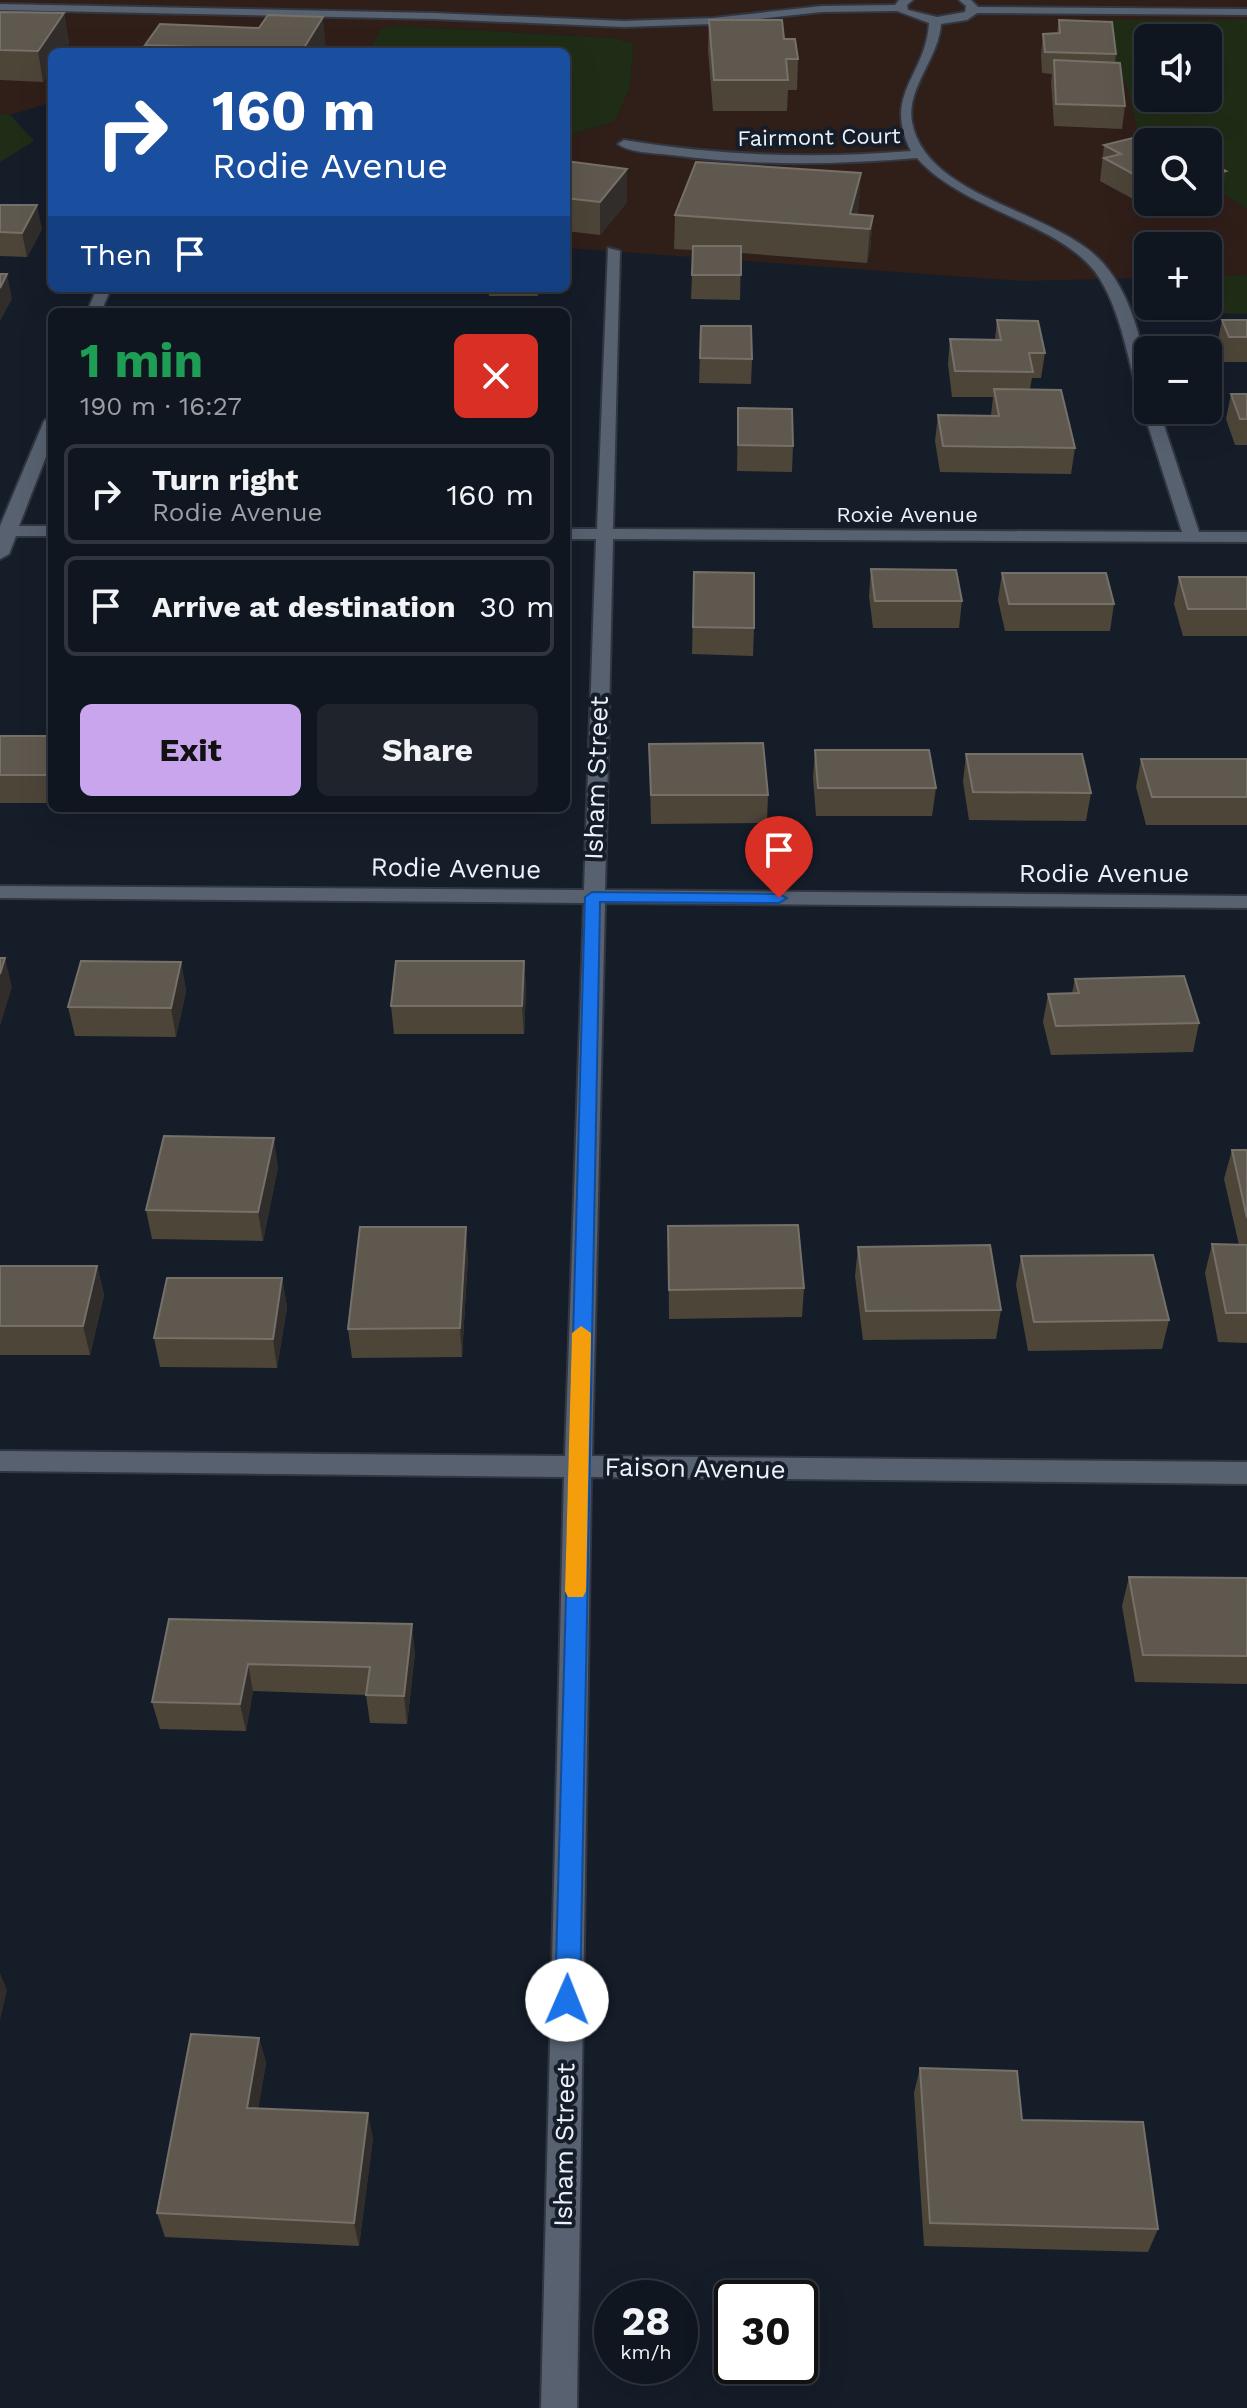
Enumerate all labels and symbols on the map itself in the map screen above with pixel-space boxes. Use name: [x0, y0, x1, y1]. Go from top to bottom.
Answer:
street label: Fairmont Court: [737, 123, 901, 151]
street label: Roxie Avenue: [836, 502, 978, 527]
street label: Isham Street: [578, 695, 614, 860]
pin: [745, 816, 813, 898]
street label: Rodie Avenue: [371, 852, 541, 884]
street label: Rodie Avenue: [1019, 858, 1189, 888]
street label: Faison Avenue: [604, 1451, 786, 1485]
position arrow: [525, 1958, 609, 2042]
street label: Isham Street: [548, 2063, 580, 2227]
speed limit sign: 30: [714, 2280, 818, 2384]

